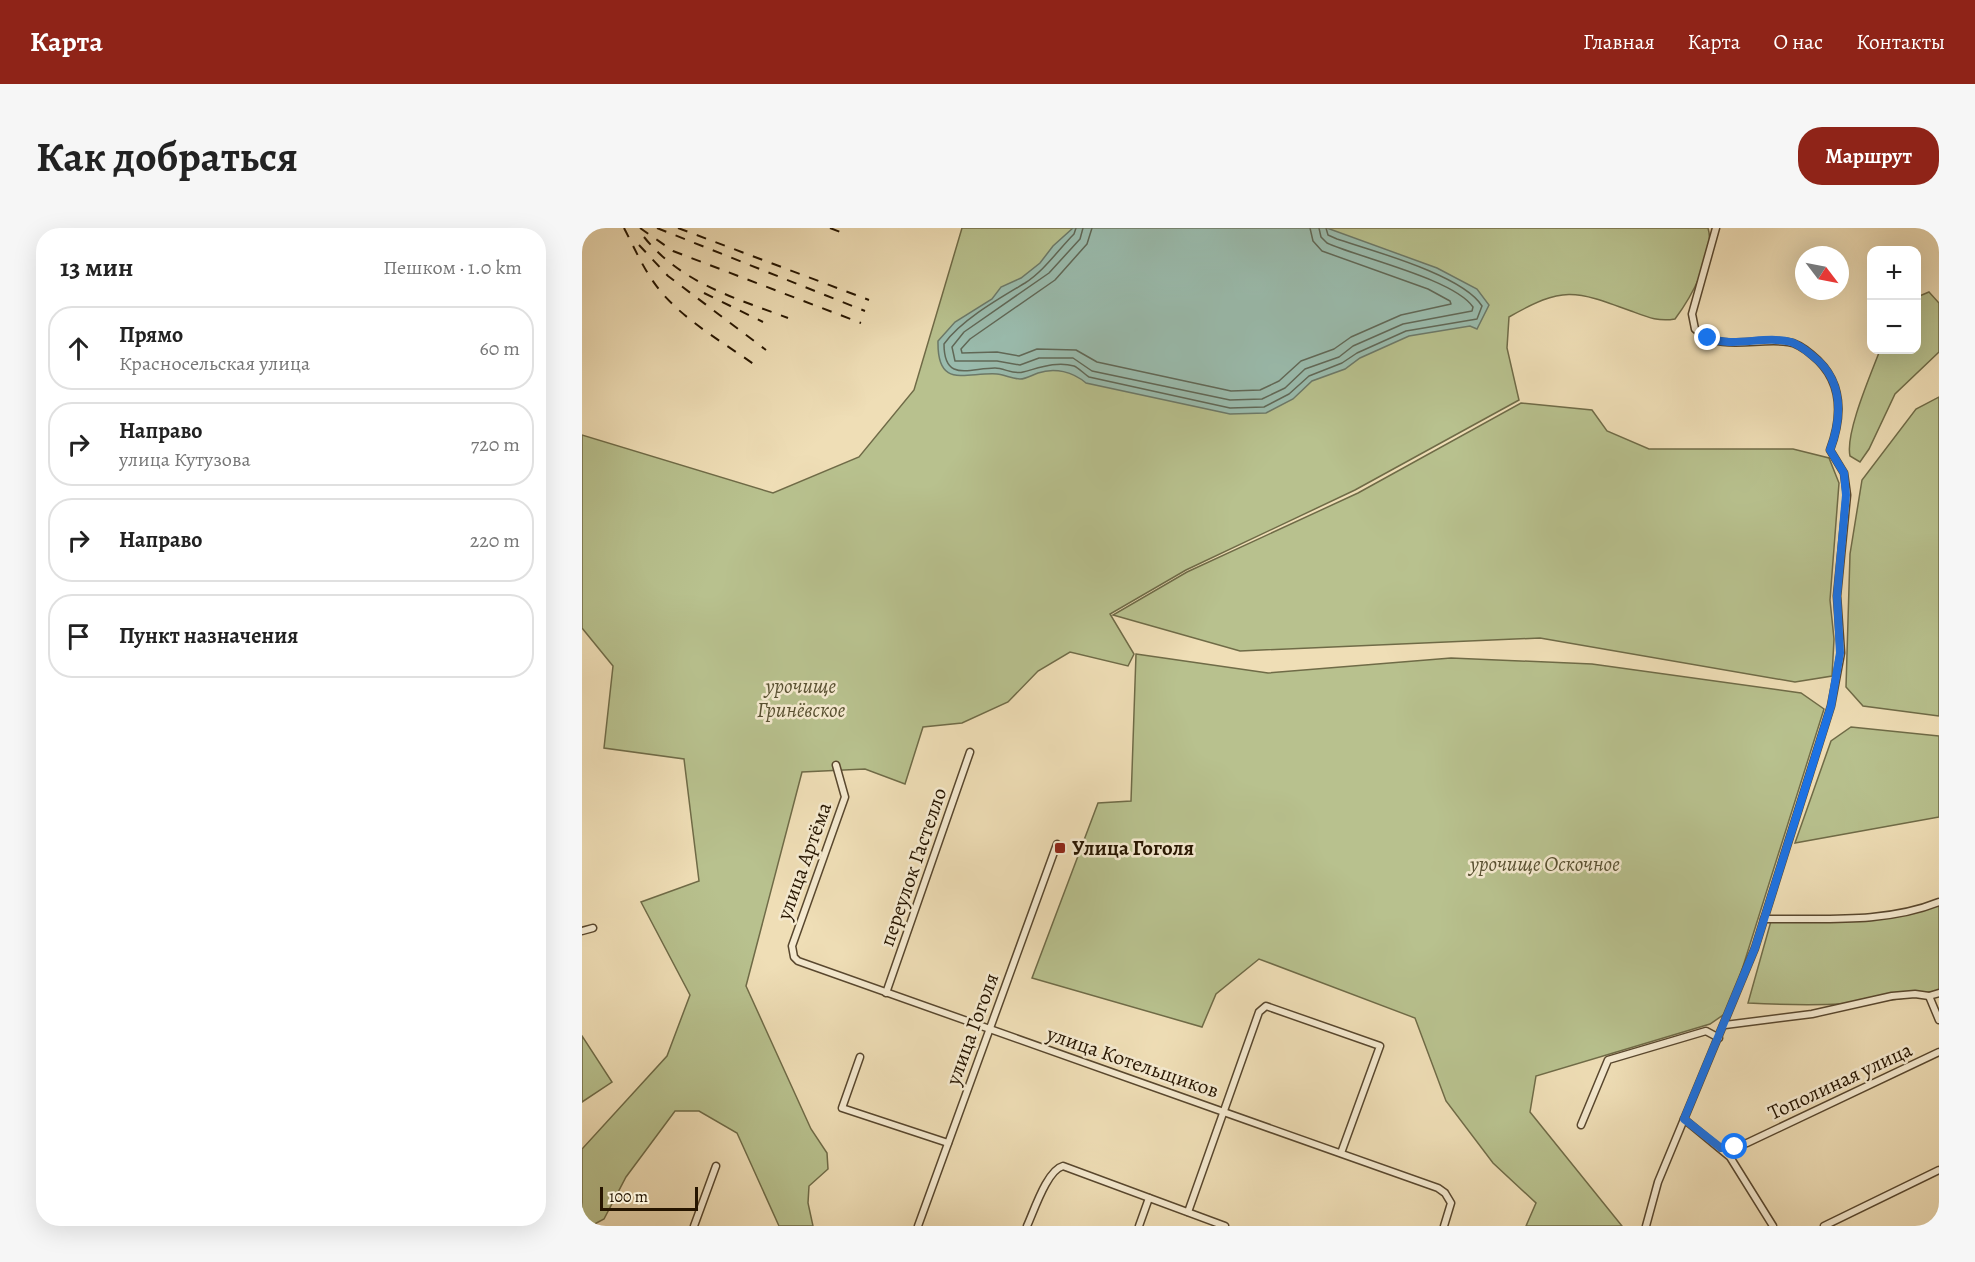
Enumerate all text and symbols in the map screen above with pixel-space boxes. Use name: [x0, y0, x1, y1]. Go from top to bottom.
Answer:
text: Карта: [30, 23, 103, 61]
text: Главная: [1583, 28, 1655, 56]
text: Карта: [1688, 28, 1740, 56]
text: О нас: [1773, 28, 1823, 56]
text: Контакты: [1856, 28, 1945, 56]
button: Маршрут: [1798, 127, 1939, 185]
text: Как добраться: [36, 128, 298, 185]
north arrow: [1795, 246, 1849, 300]
map controls: [1867, 246, 1921, 354]
button: +: [1867, 246, 1921, 300]
text: 13 мин: [60, 250, 133, 285]
text: Пешком · 1.0 km: [383, 254, 522, 281]
button: −: [1867, 300, 1921, 354]
text: Прямо: [119, 320, 183, 350]
route end: [1694, 324, 1720, 350]
icon: ahead: [62, 332, 95, 365]
text: 60 m: [480, 335, 520, 362]
text: Красносельская улица: [119, 350, 310, 377]
text: Направо: [119, 416, 202, 446]
icon: right: [62, 428, 95, 461]
text: 720 m: [471, 431, 520, 458]
text: улица Кутузова: [119, 446, 251, 473]
icon: right: [62, 524, 95, 557]
text: Направо: [119, 525, 202, 555]
text: 220 m: [470, 527, 520, 554]
icon: arrive: [62, 620, 95, 653]
text: Пункт назначения: [119, 621, 298, 651]
park label: урочище Гринёвское: [757, 672, 846, 724]
street label: переулок Гастелло: [873, 784, 953, 950]
street label: улица Артёма: [769, 798, 838, 925]
place label: Улица Гоголя: [1072, 834, 1194, 862]
marker: Улица Гоголя: [1053, 841, 1067, 855]
park label: урочище Оскочное: [1467, 850, 1620, 878]
street label: улица Гоголя: [938, 969, 1005, 1090]
street label: улица Котельщиков: [1042, 1019, 1223, 1105]
street label: Тополиная улица: [1763, 1035, 1917, 1127]
route start: [1721, 1133, 1747, 1159]
scale bar: [600, 1184, 698, 1212]
text: 100 m: [609, 1186, 648, 1208]

